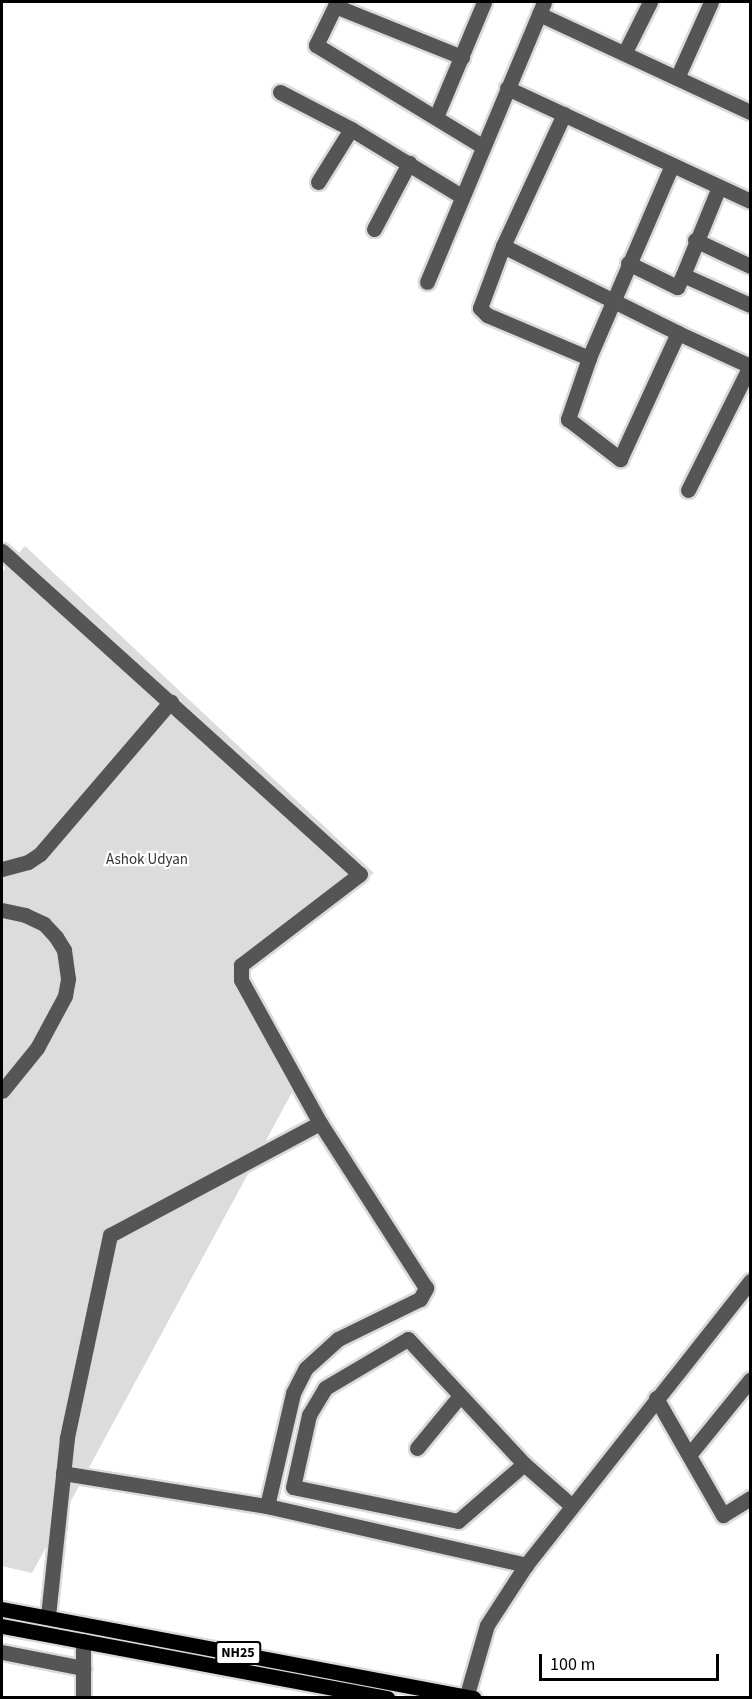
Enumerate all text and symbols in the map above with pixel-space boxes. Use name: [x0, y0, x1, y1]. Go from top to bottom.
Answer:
park label: Ashok Udyan: [106, 851, 188, 869]
road number: NH25: [214, 1642, 262, 1664]
scale bar: [542, 1642, 722, 1680]
text: 100 m: [550, 1652, 595, 1677]

